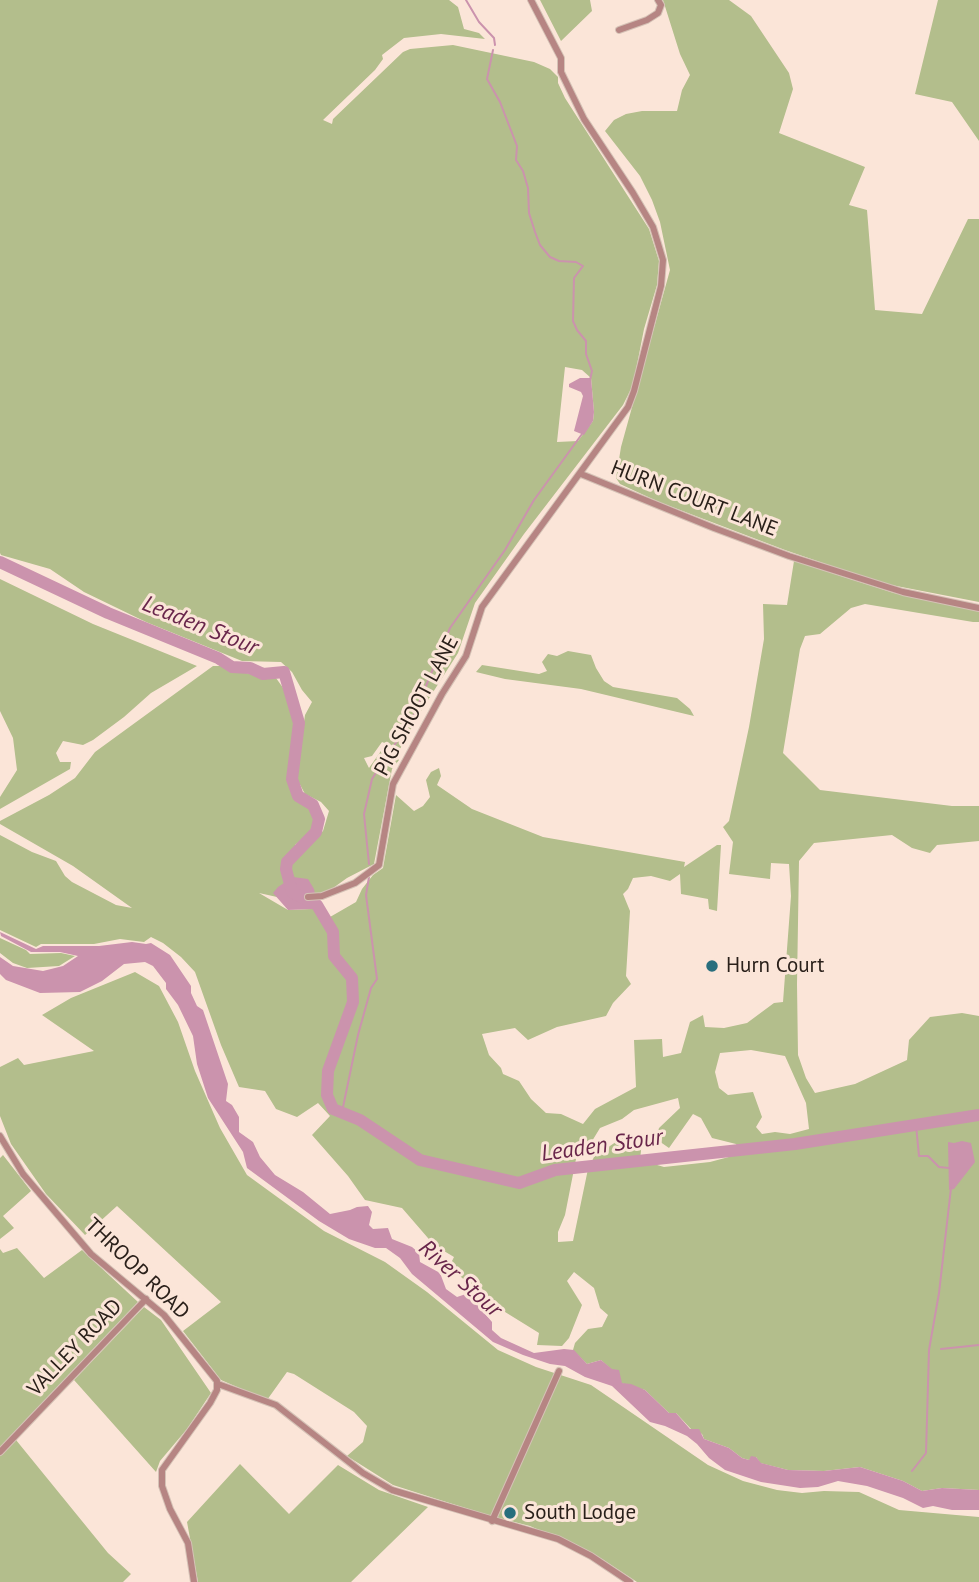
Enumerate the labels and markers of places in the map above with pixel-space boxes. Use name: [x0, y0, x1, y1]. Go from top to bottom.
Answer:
place label: Hurn Court: [726, 953, 824, 979]
marker: Hurn Court: [704, 958, 720, 974]
place label: South Lodge: [524, 1500, 636, 1526]
marker: South Lodge: [502, 1505, 518, 1521]

